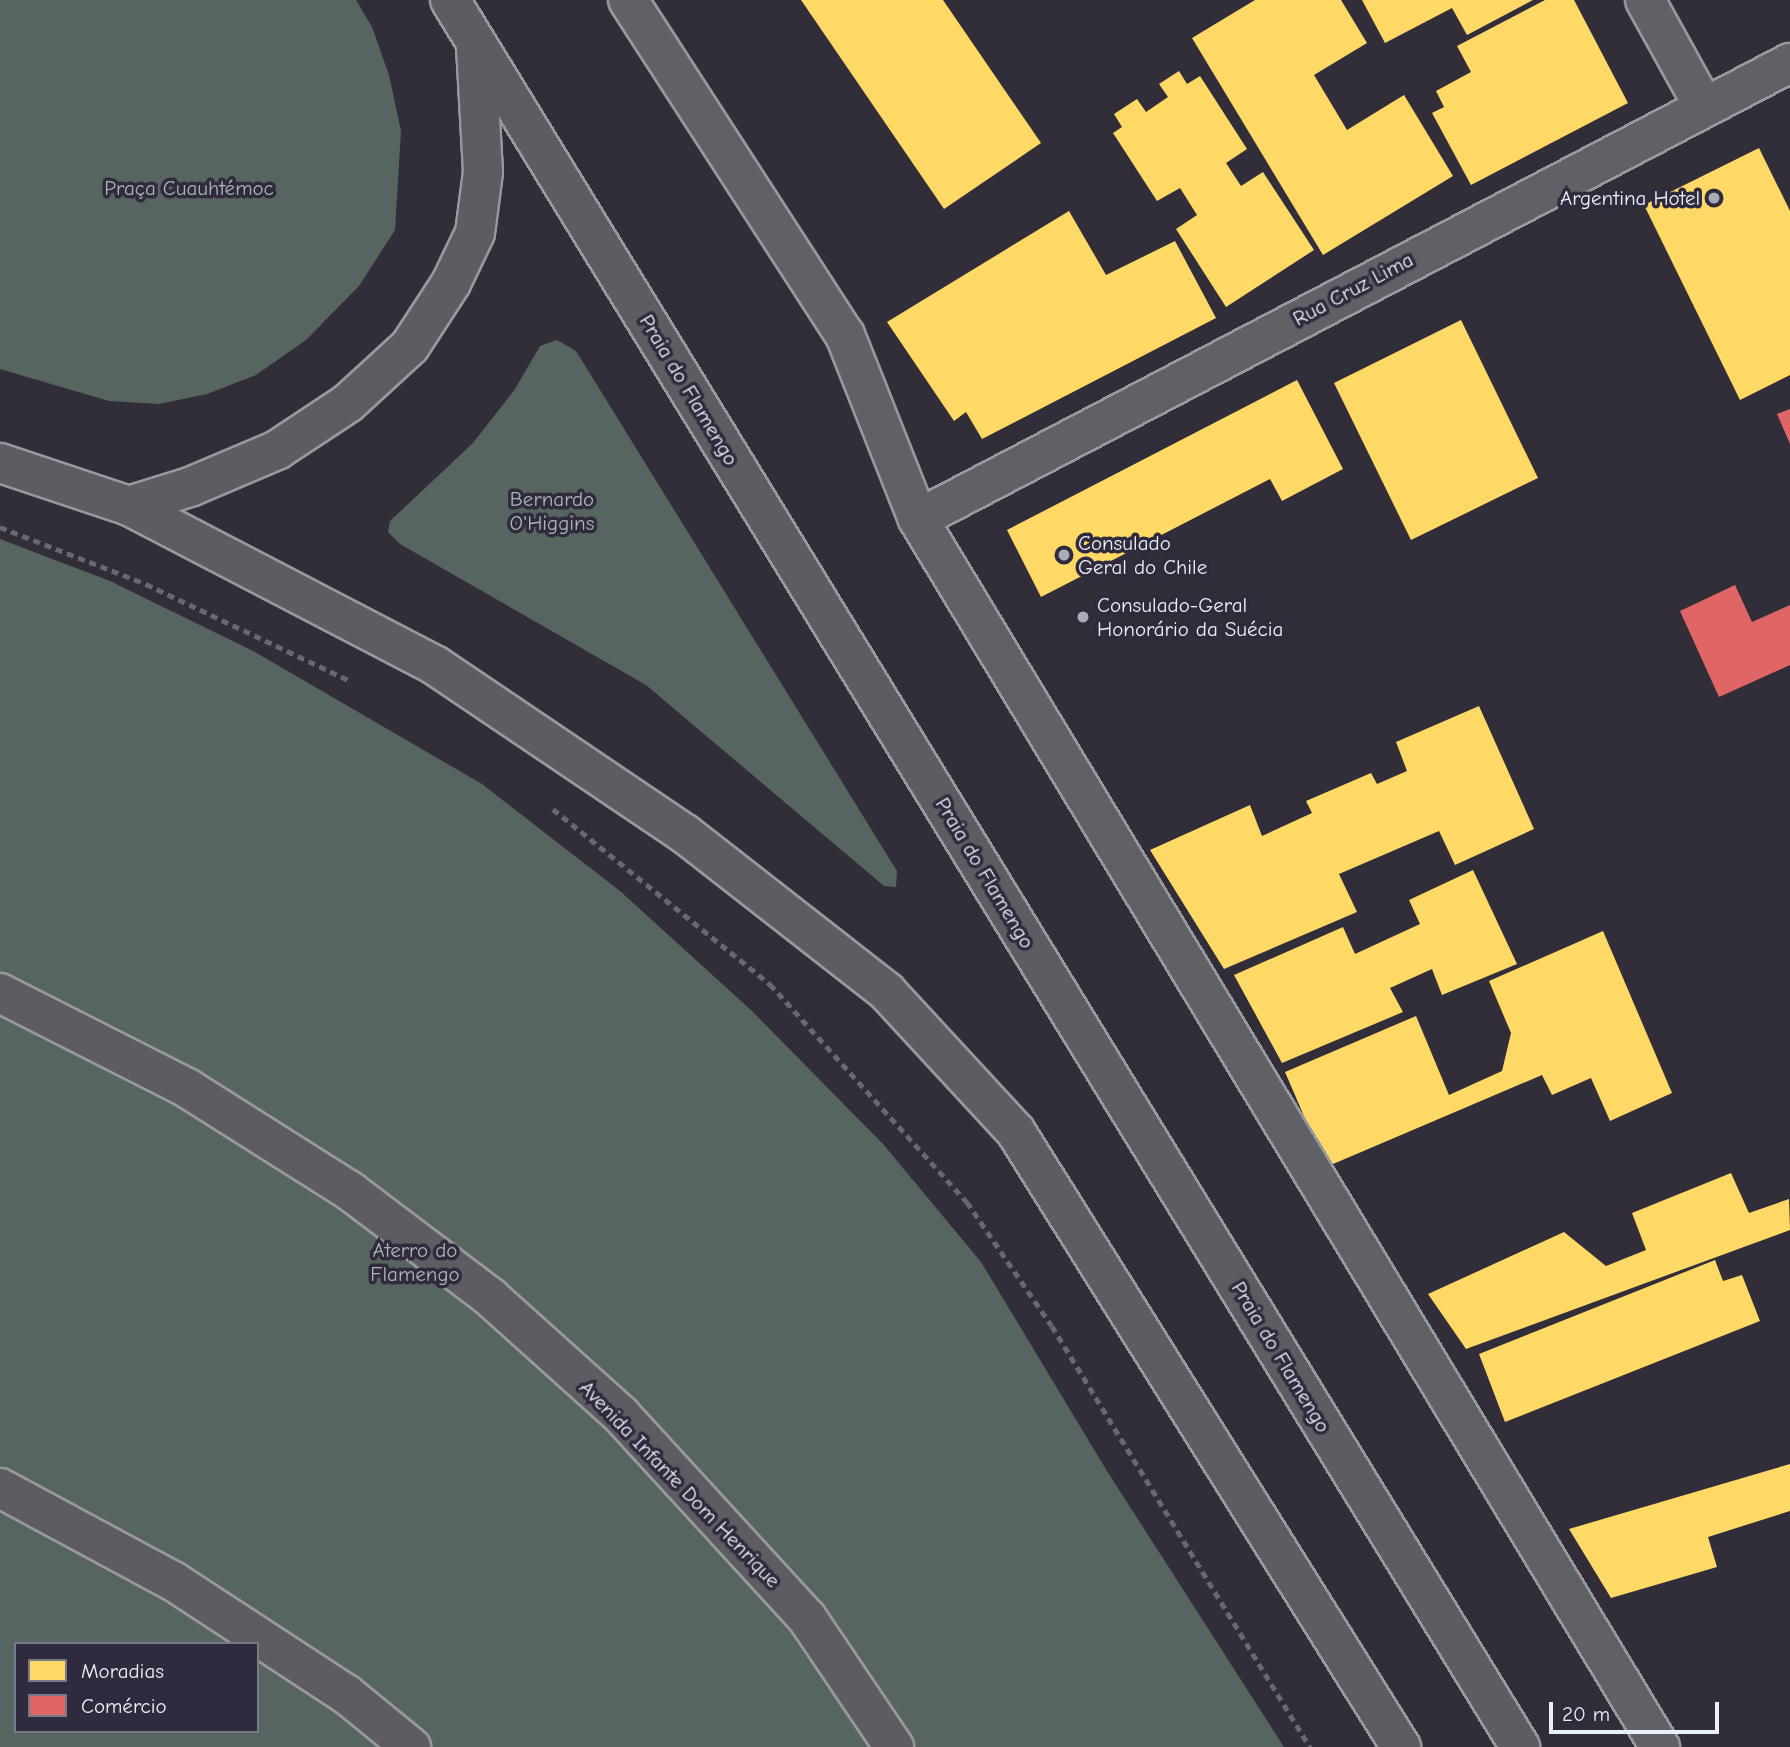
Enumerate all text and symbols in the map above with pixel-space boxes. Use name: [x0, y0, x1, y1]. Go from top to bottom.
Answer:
park label: Praça Cuauhtémoc: [104, 175, 274, 201]
place label: Argentina Hotel: [1560, 185, 1700, 211]
marker: Argentina Hotel: [1706, 190, 1722, 206]
street label: Rua Cruz Lima: [1289, 247, 1417, 331]
street label: Praia do Flamengo: [634, 310, 744, 470]
park label: Bernardo O'Higgins: [510, 486, 594, 536]
place label: Consulado Geral do Chile: [1078, 530, 1207, 580]
marker: Consulado Geral do Chile: [1056, 547, 1072, 563]
place label: Consulado-Geral Honorário da Suécia: [1097, 592, 1283, 642]
marker: Consulado-Geral Honorário da Suécia: [1075, 609, 1091, 625]
street label: Praia do Flamengo: [930, 793, 1040, 953]
park label: Aterro do Flamengo: [370, 1237, 460, 1287]
street label: Praia do Flamengo: [1226, 1277, 1336, 1437]
street label: Avenida Infante Dom Henrique: [574, 1375, 786, 1593]
legend: [14, 1642, 259, 1733]
text: Moradias: [81, 1659, 164, 1683]
scale bar: [1552, 1688, 1722, 1732]
text: Comércio: [81, 1694, 167, 1718]
text: 20 m: [1562, 1702, 1610, 1726]

